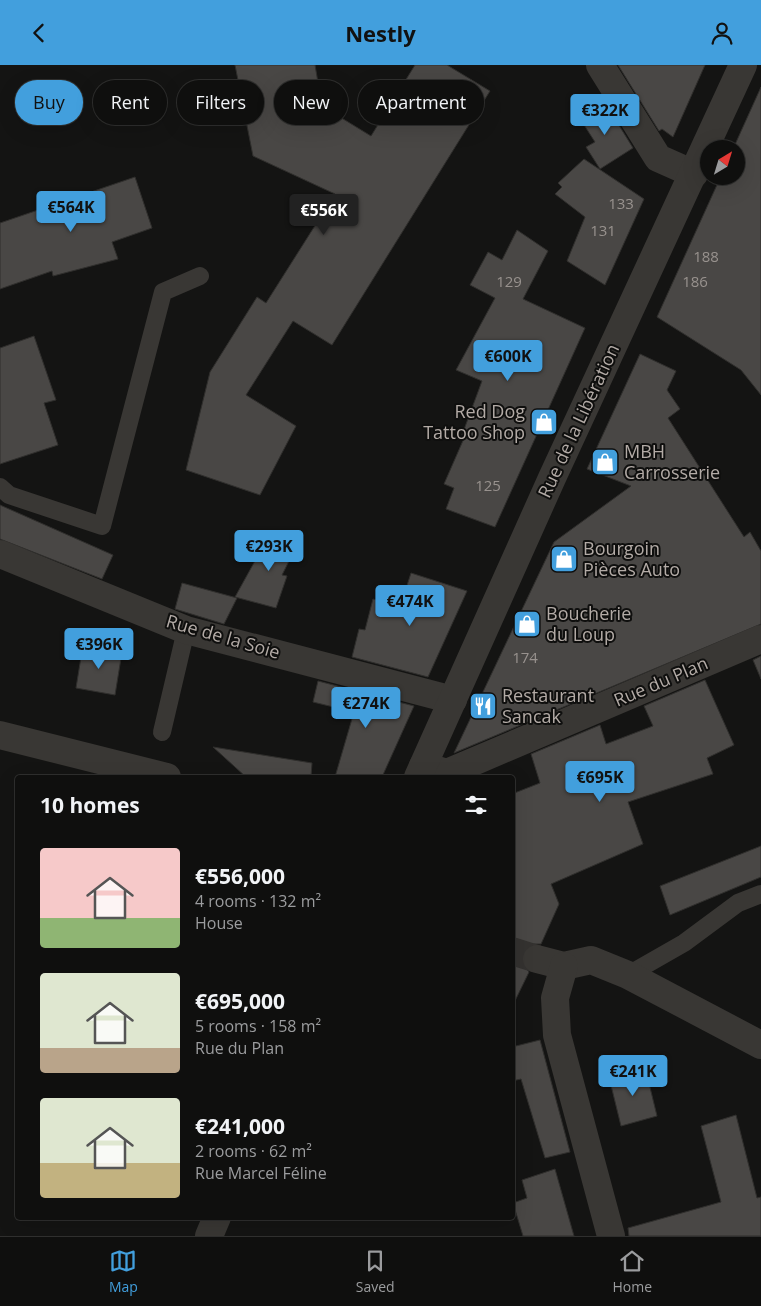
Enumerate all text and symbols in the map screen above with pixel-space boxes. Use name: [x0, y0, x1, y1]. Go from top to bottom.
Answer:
text: Nestly: [345, 18, 416, 48]
icon: back: [25, 19, 53, 47]
icon: person: [708, 19, 736, 47]
chip: Buy: [15, 80, 83, 125]
chip: Rent: [93, 80, 167, 125]
chip: Filters: [177, 80, 264, 125]
chip: New: [274, 80, 348, 125]
chip: Apartment: [358, 80, 484, 125]
pin: €322K: [570, 93, 640, 136]
text: €322K: [581, 99, 629, 121]
north arrow: [700, 140, 745, 185]
map controls: [700, 140, 745, 185]
pin: €564K: [36, 191, 106, 233]
pin: €556K: [289, 193, 359, 236]
house number: 133: [608, 193, 634, 213]
text: €564K: [47, 196, 95, 218]
text: €556K: [300, 199, 348, 221]
house number: 131: [590, 220, 616, 240]
house number: 188: [693, 246, 719, 266]
house number: 129: [496, 271, 522, 291]
house number: 186: [682, 271, 708, 291]
pin: €600K: [473, 339, 543, 382]
street label: Rue de la Libération: [532, 340, 624, 501]
text: €600K: [484, 345, 532, 367]
place label: Red Dog Tattoo Shop: [423, 399, 525, 444]
shop icon: Red Dog Tattoo Shop: [529, 407, 559, 437]
place label: MBH Carrosserie: [624, 439, 720, 484]
shop icon: MBH Carrosserie: [590, 447, 620, 477]
house number: 125: [475, 475, 501, 495]
pin: €293K: [234, 529, 304, 572]
text: €293K: [245, 535, 293, 557]
place label: Bourgoin Pièces Auto: [583, 536, 680, 581]
shop icon: Bourgoin Pièces Auto: [549, 544, 579, 574]
pin: €474K: [375, 585, 445, 627]
text: €474K: [386, 590, 434, 612]
place label: Boucherie du Loup: [546, 601, 631, 646]
street label: Rue de la Soie: [164, 608, 283, 664]
shop icon: Boucherie du Loup: [512, 609, 542, 639]
pin: €396K: [64, 627, 134, 670]
text: €396K: [75, 633, 123, 655]
house number: 174: [512, 647, 538, 667]
street label: Rue du Plan: [610, 650, 711, 712]
place label: Restaurant Sancak: [502, 683, 594, 728]
pin: €274K: [331, 687, 401, 729]
restaurant icon: Restaurant Sancak: [468, 691, 498, 721]
text: €274K: [342, 692, 390, 714]
pin: €695K: [565, 761, 635, 803]
text: €695K: [576, 766, 624, 788]
text: 10 homes: [40, 791, 140, 819]
icon: filters: [462, 791, 490, 819]
text: €556,000: [195, 862, 285, 890]
icon: home: [80, 868, 140, 928]
text: 4 rooms · 132 m²: [195, 890, 321, 912]
text: House: [195, 912, 243, 934]
text: €695,000: [195, 987, 285, 1015]
icon: home: [80, 993, 140, 1053]
text: 5 rooms · 158 m²: [195, 1015, 321, 1037]
text: Rue du Plan: [195, 1037, 284, 1059]
pin: €241K: [598, 1055, 668, 1097]
text: €241K: [609, 1060, 657, 1082]
text: €241,000: [195, 1112, 285, 1140]
icon: home: [80, 1118, 140, 1178]
text: 2 rooms · 62 m²: [195, 1140, 312, 1162]
text: Rue Marcel Féline: [195, 1162, 327, 1184]
tab: Map: [109, 1247, 138, 1296]
tab: Saved: [356, 1247, 395, 1296]
tab: Home: [612, 1247, 652, 1296]

